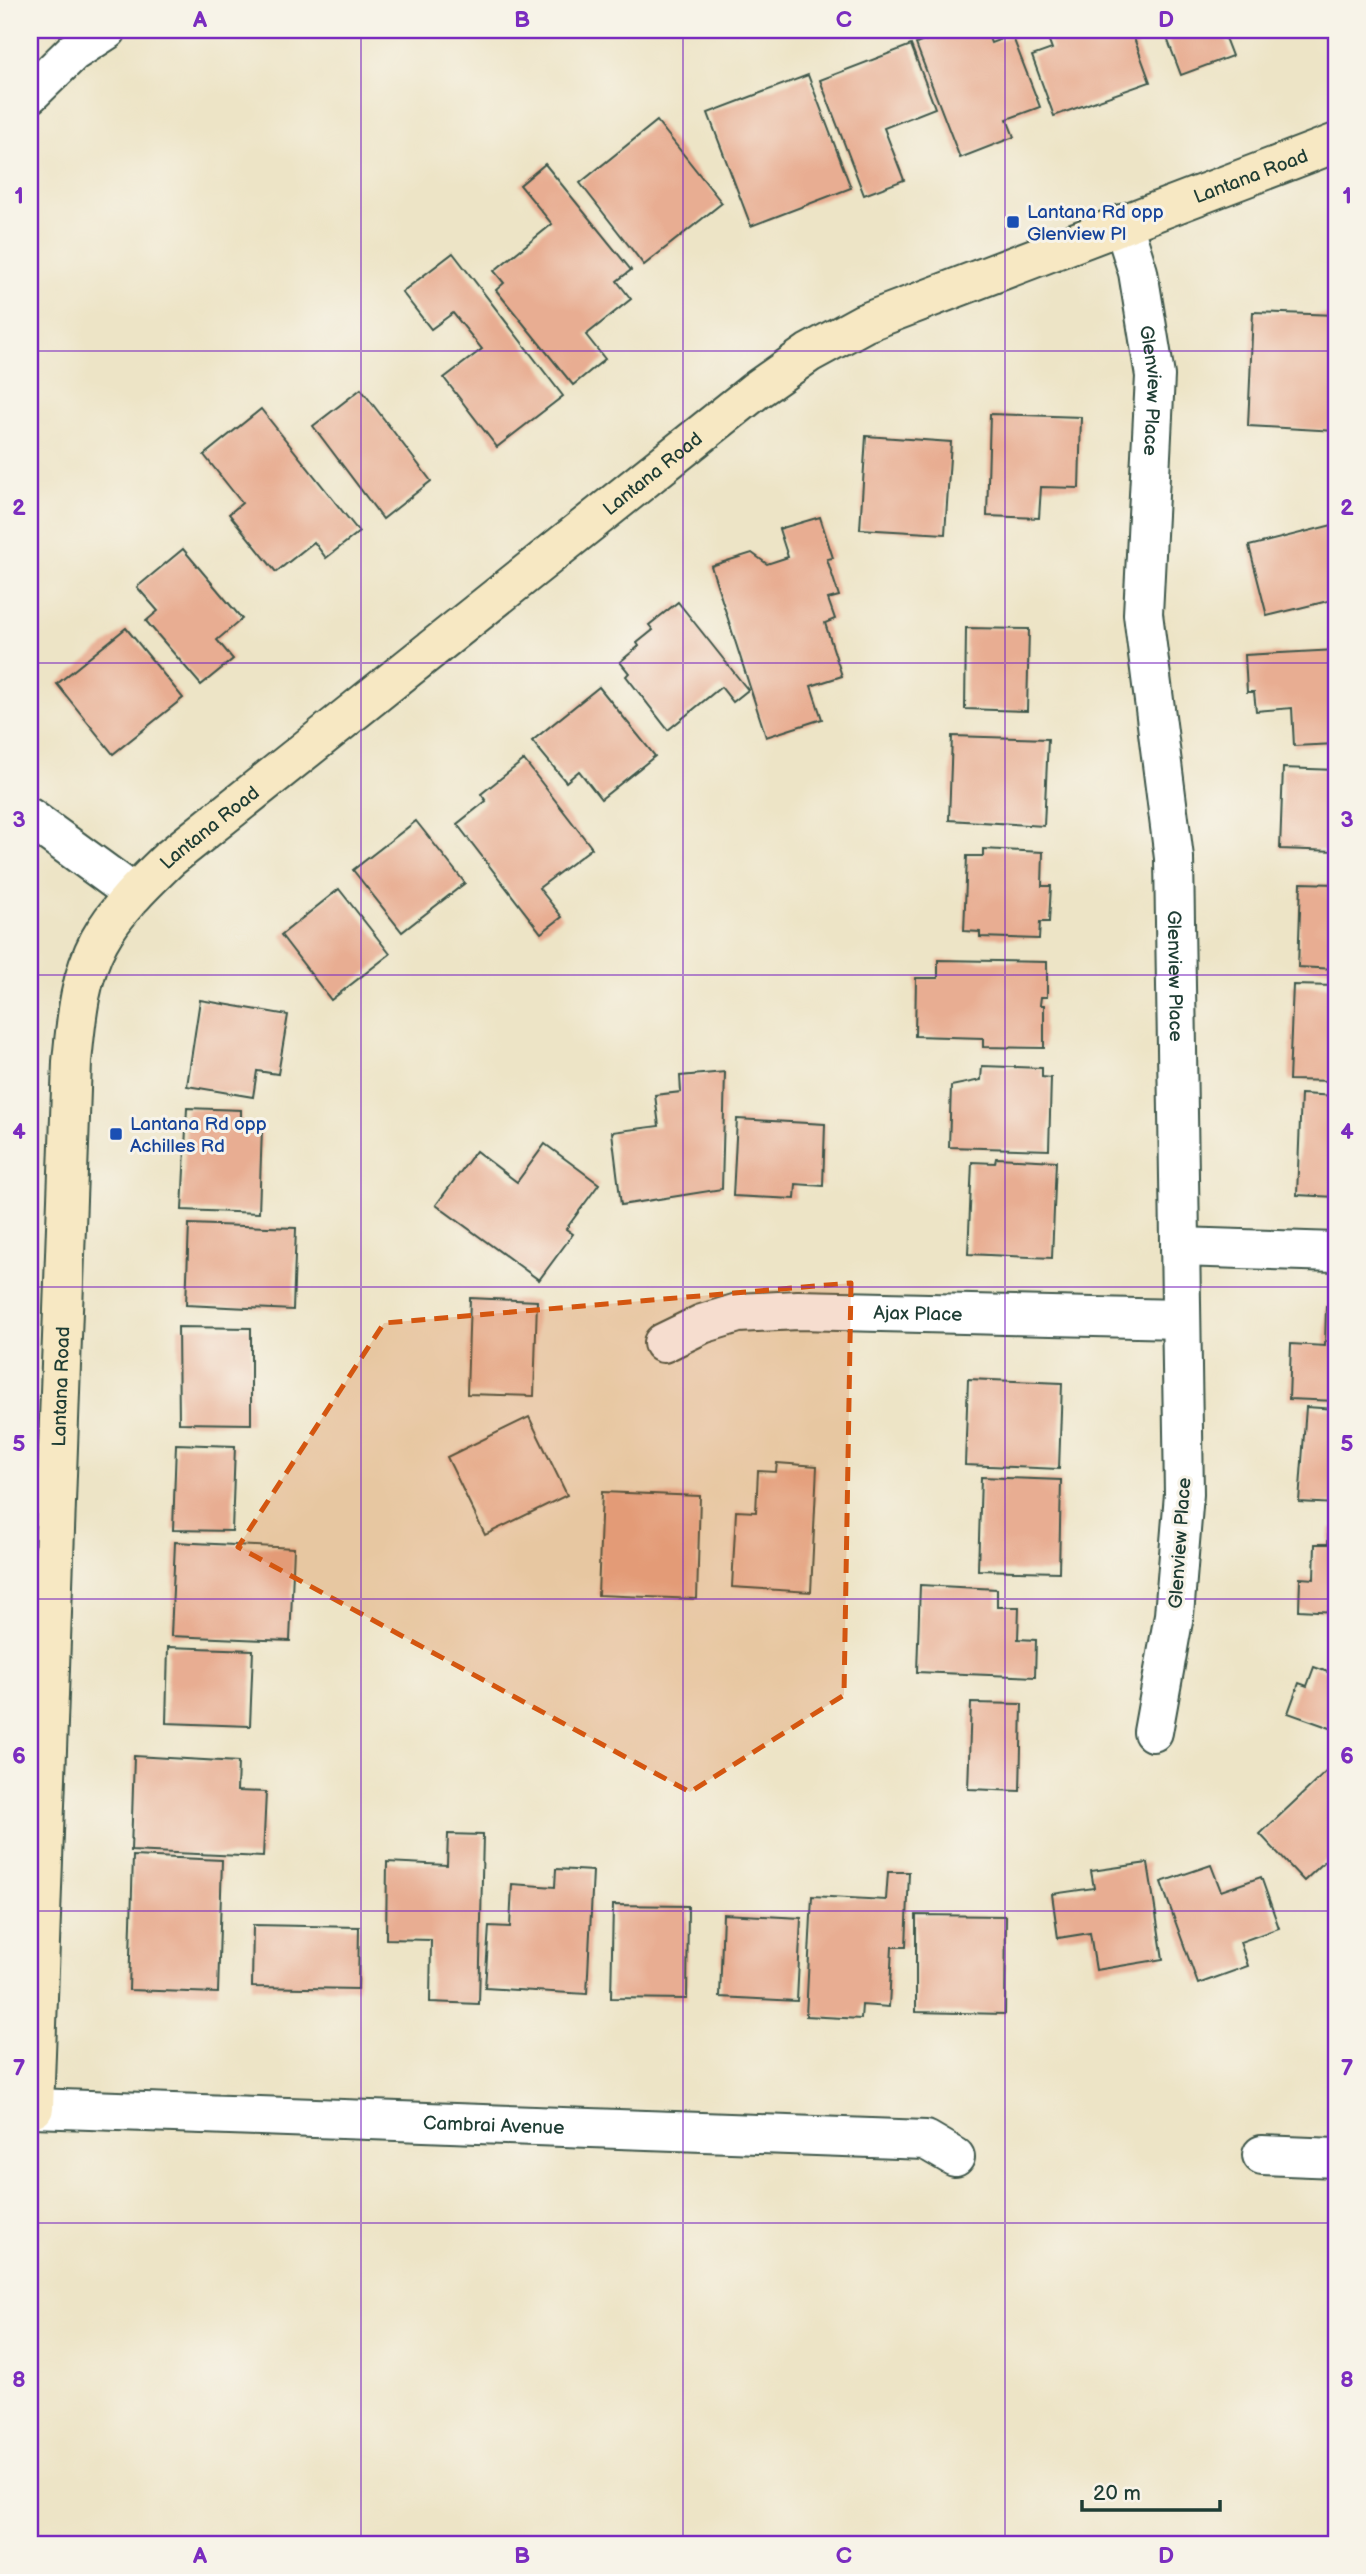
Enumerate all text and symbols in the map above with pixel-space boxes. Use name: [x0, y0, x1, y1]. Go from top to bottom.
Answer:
text: A: [192, 6, 208, 34]
text: B: [514, 6, 530, 34]
text: C: [836, 6, 852, 34]
text: D: [1158, 6, 1174, 34]
street label: Lantana Road: [1191, 145, 1311, 209]
text: 1: [14, 182, 24, 210]
text: 1: [1342, 182, 1352, 210]
place label: Lantana Rd opp Glenview Pl: [1027, 201, 1164, 246]
marker: Lantana Rd opp Glenview Pl: [1005, 214, 1021, 230]
street label: Glenview Place: [1134, 324, 1165, 456]
street label: Lantana Road: [599, 428, 707, 521]
text: 2: [12, 494, 26, 522]
text: 2: [1340, 494, 1354, 522]
street label: Lantana Road: [156, 782, 264, 875]
text: 3: [12, 806, 26, 834]
text: 3: [1340, 806, 1354, 834]
street label: Glenview Place: [1162, 910, 1187, 1042]
place label: Lantana Rd opp Achilles Rd: [130, 1113, 267, 1158]
text: 4: [12, 1118, 26, 1146]
text: 4: [1340, 1118, 1354, 1146]
marker: Lantana Rd opp Achilles Rd: [108, 1126, 124, 1142]
street label: Ajax Place: [873, 1302, 963, 1327]
street label: Lantana Road: [48, 1326, 75, 1447]
text: 5: [12, 1430, 26, 1458]
text: 5: [1340, 1430, 1354, 1458]
street label: Glenview Place: [1164, 1477, 1197, 1609]
text: 6: [12, 1742, 26, 1770]
text: 6: [1340, 1742, 1354, 1770]
text: 7: [13, 2054, 26, 2082]
text: 7: [1341, 2054, 1354, 2082]
street label: Cambrai Avenue: [423, 2112, 565, 2140]
text: 8: [12, 2366, 26, 2394]
text: 8: [1340, 2366, 1354, 2394]
scale bar: [1082, 2469, 1221, 2513]
text: 20 m: [1093, 2481, 1141, 2506]
text: A: [192, 2542, 208, 2570]
text: B: [514, 2542, 530, 2570]
text: C: [836, 2542, 852, 2570]
text: D: [1158, 2542, 1174, 2570]

